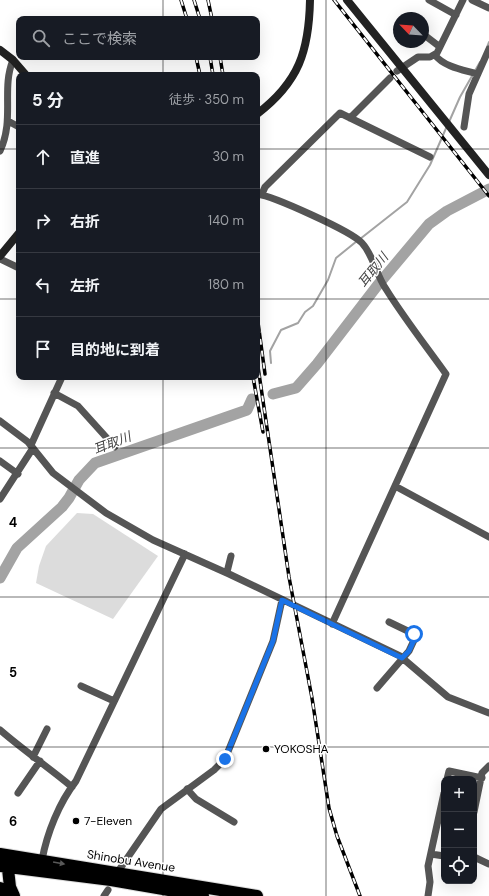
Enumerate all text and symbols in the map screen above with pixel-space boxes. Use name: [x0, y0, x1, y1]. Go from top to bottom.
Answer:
north arrow: [393, 12, 429, 48]
search box: [16, 16, 260, 60]
icon: search: [30, 27, 52, 49]
text: ここで検索: [62, 29, 137, 49]
text: 5 分: [32, 89, 64, 111]
text: 徒歩 · 350 m: [169, 91, 244, 108]
icon: ahead: [32, 146, 54, 168]
text: 直進: [70, 148, 100, 168]
text: 30 m: [212, 148, 244, 165]
icon: right: [32, 210, 54, 232]
text: 右折: [70, 212, 100, 232]
text: 140 m: [208, 212, 244, 229]
water label: 耳取川: [354, 248, 393, 291]
icon: left: [32, 274, 54, 296]
text: 左折: [70, 276, 100, 296]
text: 180 m: [208, 276, 244, 293]
icon: arrive: [32, 338, 54, 360]
text: 目的地に到着: [70, 340, 160, 360]
water label: 耳取川: [91, 427, 135, 458]
text: 4: [9, 514, 17, 531]
route start: [405, 625, 423, 643]
text: 5: [9, 664, 17, 681]
place label: YOKOSHA: [274, 741, 329, 757]
marker: YOKOSHA: [261, 744, 271, 754]
route end: [216, 750, 234, 768]
map controls: [441, 776, 477, 884]
button: +: [441, 776, 477, 812]
button: −: [441, 812, 477, 848]
text: 6: [9, 813, 17, 830]
place label: 7-Eleven: [84, 813, 132, 829]
marker: 7-Eleven: [71, 816, 81, 826]
street label: Shinobu Avenue: [86, 846, 176, 876]
button: locate: [441, 848, 477, 884]
one-way arrow: [53, 860, 65, 866]

